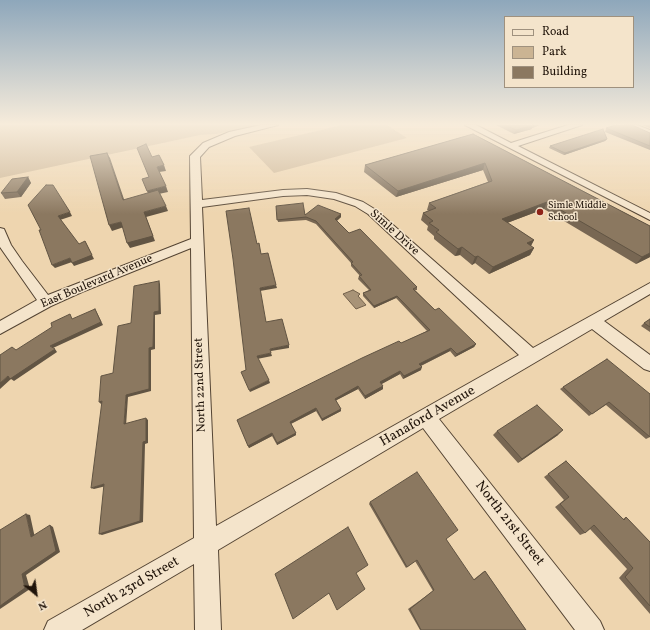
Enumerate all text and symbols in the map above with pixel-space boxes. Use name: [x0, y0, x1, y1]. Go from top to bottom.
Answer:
legend: [504, 16, 634, 88]
text: Road: [542, 24, 569, 40]
text: Park: [542, 44, 567, 60]
text: Building: [542, 64, 587, 80]
place label: Simle Middle School: [548, 200, 606, 224]
street label: Simle Drive: [366, 207, 422, 259]
marker: Simle Middle School: [535, 207, 545, 217]
street label: East Boulevard Avenue: [39, 252, 155, 312]
street label: North 22nd Street: [192, 337, 210, 433]
street label: Hanaford Avenue: [377, 383, 479, 451]
street label: North 21st Street: [471, 478, 547, 570]
street label: North 23rd Street: [81, 554, 183, 622]
north arrow: [16, 574, 56, 614]
text: N: [35, 596, 49, 613]

